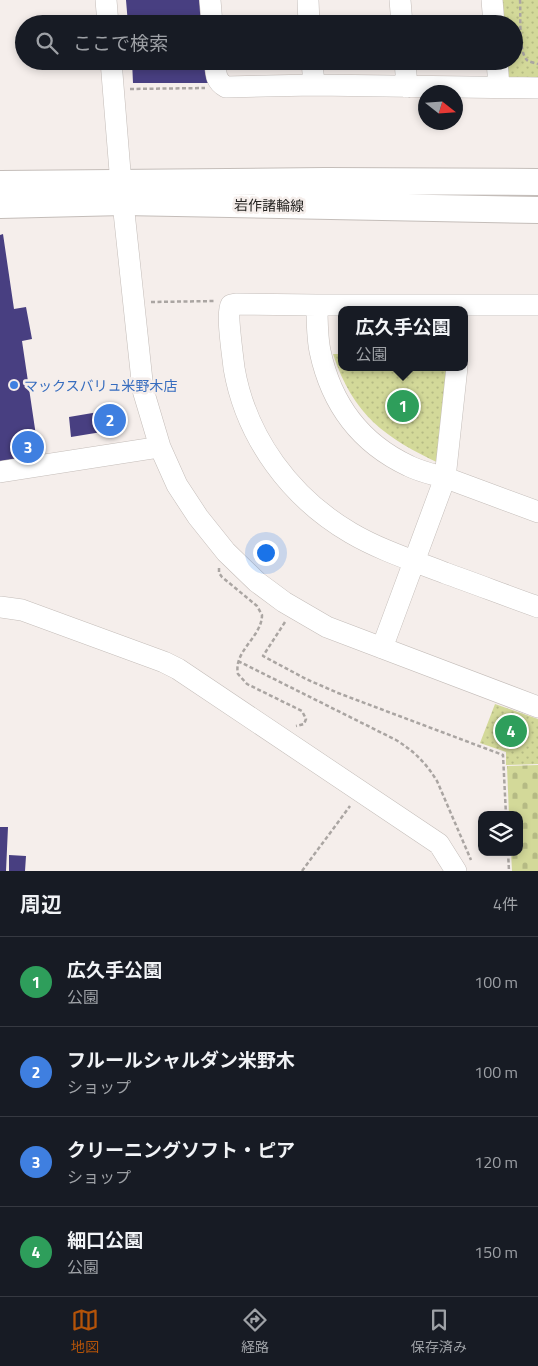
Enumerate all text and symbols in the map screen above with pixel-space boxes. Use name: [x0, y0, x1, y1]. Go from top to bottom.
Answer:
search box: [15, 15, 523, 70]
text: ここで検索: [73, 28, 168, 57]
icon: search: [33, 29, 61, 57]
north arrow: [418, 85, 463, 130]
street label: 岩作諸輪線: [234, 194, 304, 216]
popup: [338, 306, 468, 371]
text: 広久手公園: [355, 312, 451, 341]
text: 公園: [355, 342, 388, 366]
place label: マックスバリュ米野木店: [24, 375, 178, 396]
marker: マックスバリュ米野木店: [8, 379, 20, 391]
pin: 1: [387, 387, 419, 425]
pin: 2: [94, 401, 126, 439]
pin: 3: [12, 428, 44, 466]
your location: [253, 540, 279, 566]
pin: 4: [495, 712, 527, 750]
map controls: [478, 811, 523, 856]
button: layers: [478, 811, 523, 856]
text: 周辺: [20, 888, 62, 920]
text: 4件: [493, 892, 518, 916]
text: 広久手公園: [67, 955, 162, 984]
text: 1: [32, 970, 40, 994]
text: 100 m: [474, 970, 518, 994]
text: 公園: [67, 985, 99, 1009]
text: フルールシャルダン米野木: [67, 1045, 295, 1074]
text: 2: [32, 1060, 40, 1084]
text: 100 m: [474, 1060, 518, 1084]
text: ショップ: [67, 1075, 131, 1099]
text: クリーニングソフト・ピア: [67, 1135, 295, 1164]
text: 3: [32, 1150, 40, 1174]
text: 120 m: [474, 1150, 518, 1174]
text: ショップ: [67, 1165, 131, 1189]
text: 細口公園: [67, 1225, 143, 1254]
text: 4: [32, 1240, 40, 1264]
text: 150 m: [474, 1240, 518, 1264]
text: 公園: [67, 1255, 99, 1279]
tab: 地図: [71, 1306, 99, 1357]
tab: 経路: [241, 1306, 269, 1357]
tab: 保存済み: [411, 1306, 467, 1357]

